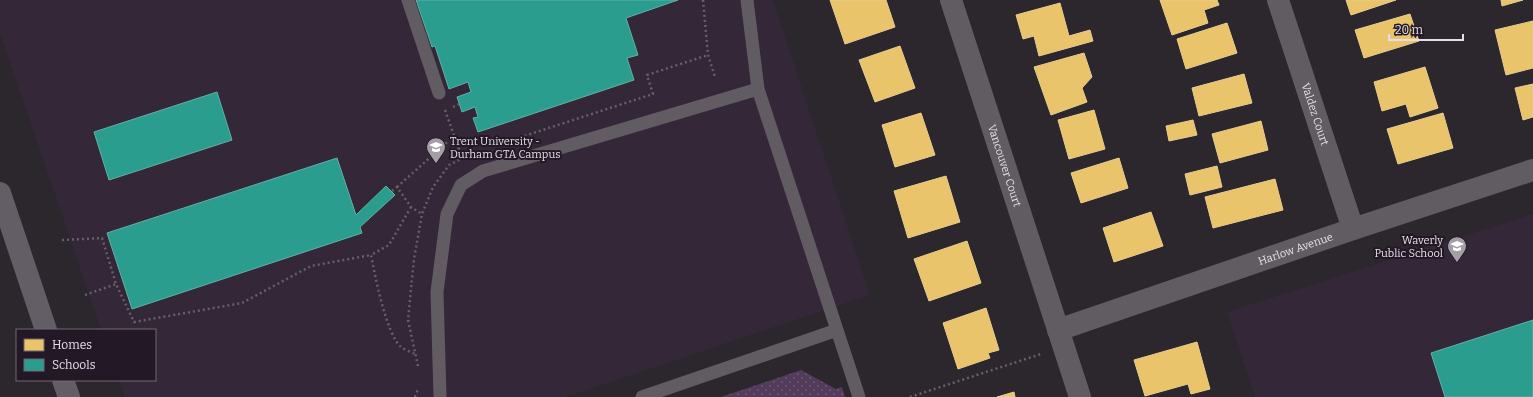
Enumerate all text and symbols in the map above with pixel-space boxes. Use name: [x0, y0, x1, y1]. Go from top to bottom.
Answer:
scale bar: [1389, 16, 1463, 42]
text: 20 m: [1395, 23, 1424, 37]
street label: Valdez Court: [1299, 81, 1332, 147]
street label: Vancouver Court: [985, 123, 1024, 208]
place label: Trent University - Durham GTA Campus: [450, 135, 561, 161]
school or university icon: Trent University - Durham GTA Campus: [425, 136, 447, 164]
street label: Harlow Avenue: [1256, 230, 1335, 268]
place label: Waverly Public School: [1375, 234, 1443, 260]
school or university icon: Waverly Public School: [1446, 235, 1468, 263]
legend: [16, 329, 156, 381]
text: Homes: [52, 338, 92, 352]
text: Schools: [52, 358, 96, 372]

